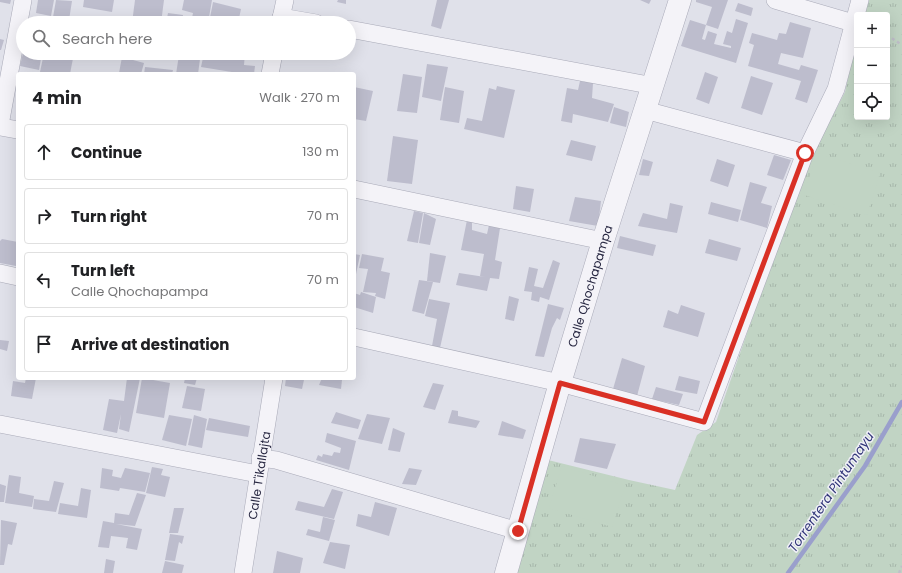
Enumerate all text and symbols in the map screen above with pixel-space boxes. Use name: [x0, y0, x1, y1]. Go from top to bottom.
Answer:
map controls: [854, 12, 890, 120]
button: +: [854, 12, 890, 48]
search box: [16, 16, 356, 60]
icon: search: [30, 27, 52, 49]
text: Search here: [62, 28, 152, 49]
button: −: [854, 48, 890, 84]
button: locate: [854, 84, 890, 120]
text: 4 min: [32, 86, 82, 110]
text: Walk · 270 m: [259, 88, 340, 107]
icon: ahead: [33, 141, 55, 163]
text: Continue: [71, 142, 142, 163]
text: 130 m: [302, 142, 339, 161]
route start: [796, 144, 814, 162]
icon: right: [33, 205, 55, 227]
text: Turn right: [71, 206, 147, 227]
text: 70 m: [307, 206, 339, 225]
street label: Calle Qhochapampa: [563, 223, 616, 349]
text: Turn left: [71, 260, 135, 281]
icon: left: [33, 269, 55, 291]
text: 70 m: [307, 270, 339, 289]
text: Calle Qhochapampa: [71, 282, 208, 301]
icon: arrive: [33, 333, 55, 355]
text: Arrive at destination: [71, 334, 229, 355]
water label: Torrentera Pintumayu: [784, 428, 878, 556]
street label: Calle T'ikallajta: [243, 430, 274, 521]
route end: [509, 522, 527, 540]

